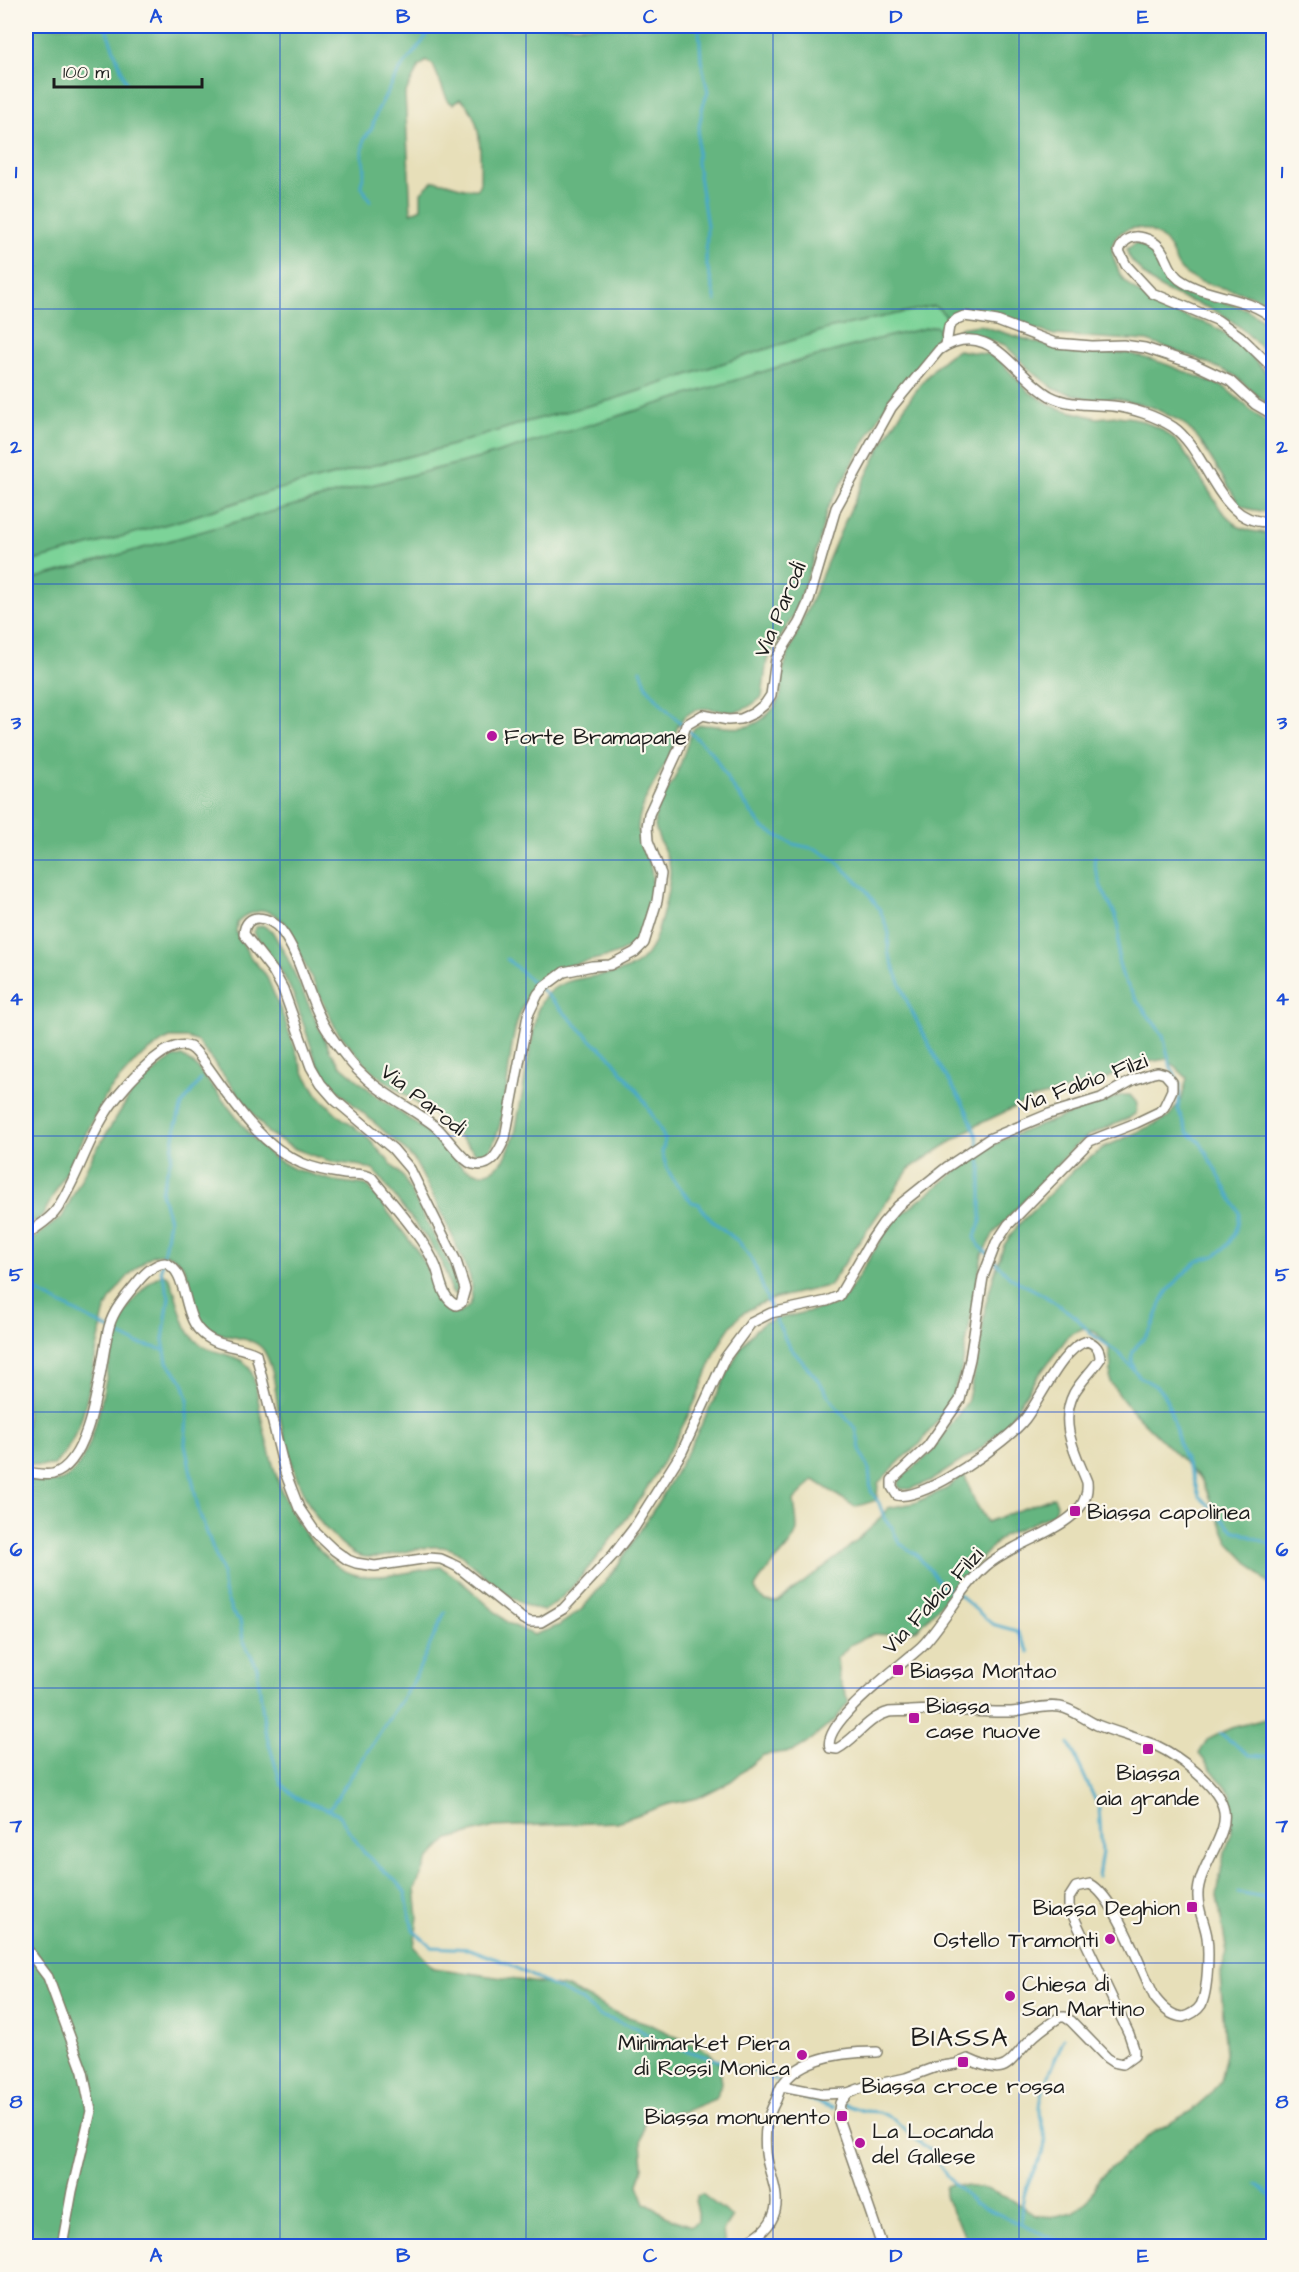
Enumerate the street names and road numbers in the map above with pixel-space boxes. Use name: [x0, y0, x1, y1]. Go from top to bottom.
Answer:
street label: Via Parodi: [746, 557, 814, 662]
street label: Via Fabio Filzi: [1013, 1045, 1152, 1121]
street label: Via Parodi: [374, 1057, 473, 1144]
street label: Via Fabio Filzi: [875, 1540, 991, 1662]

